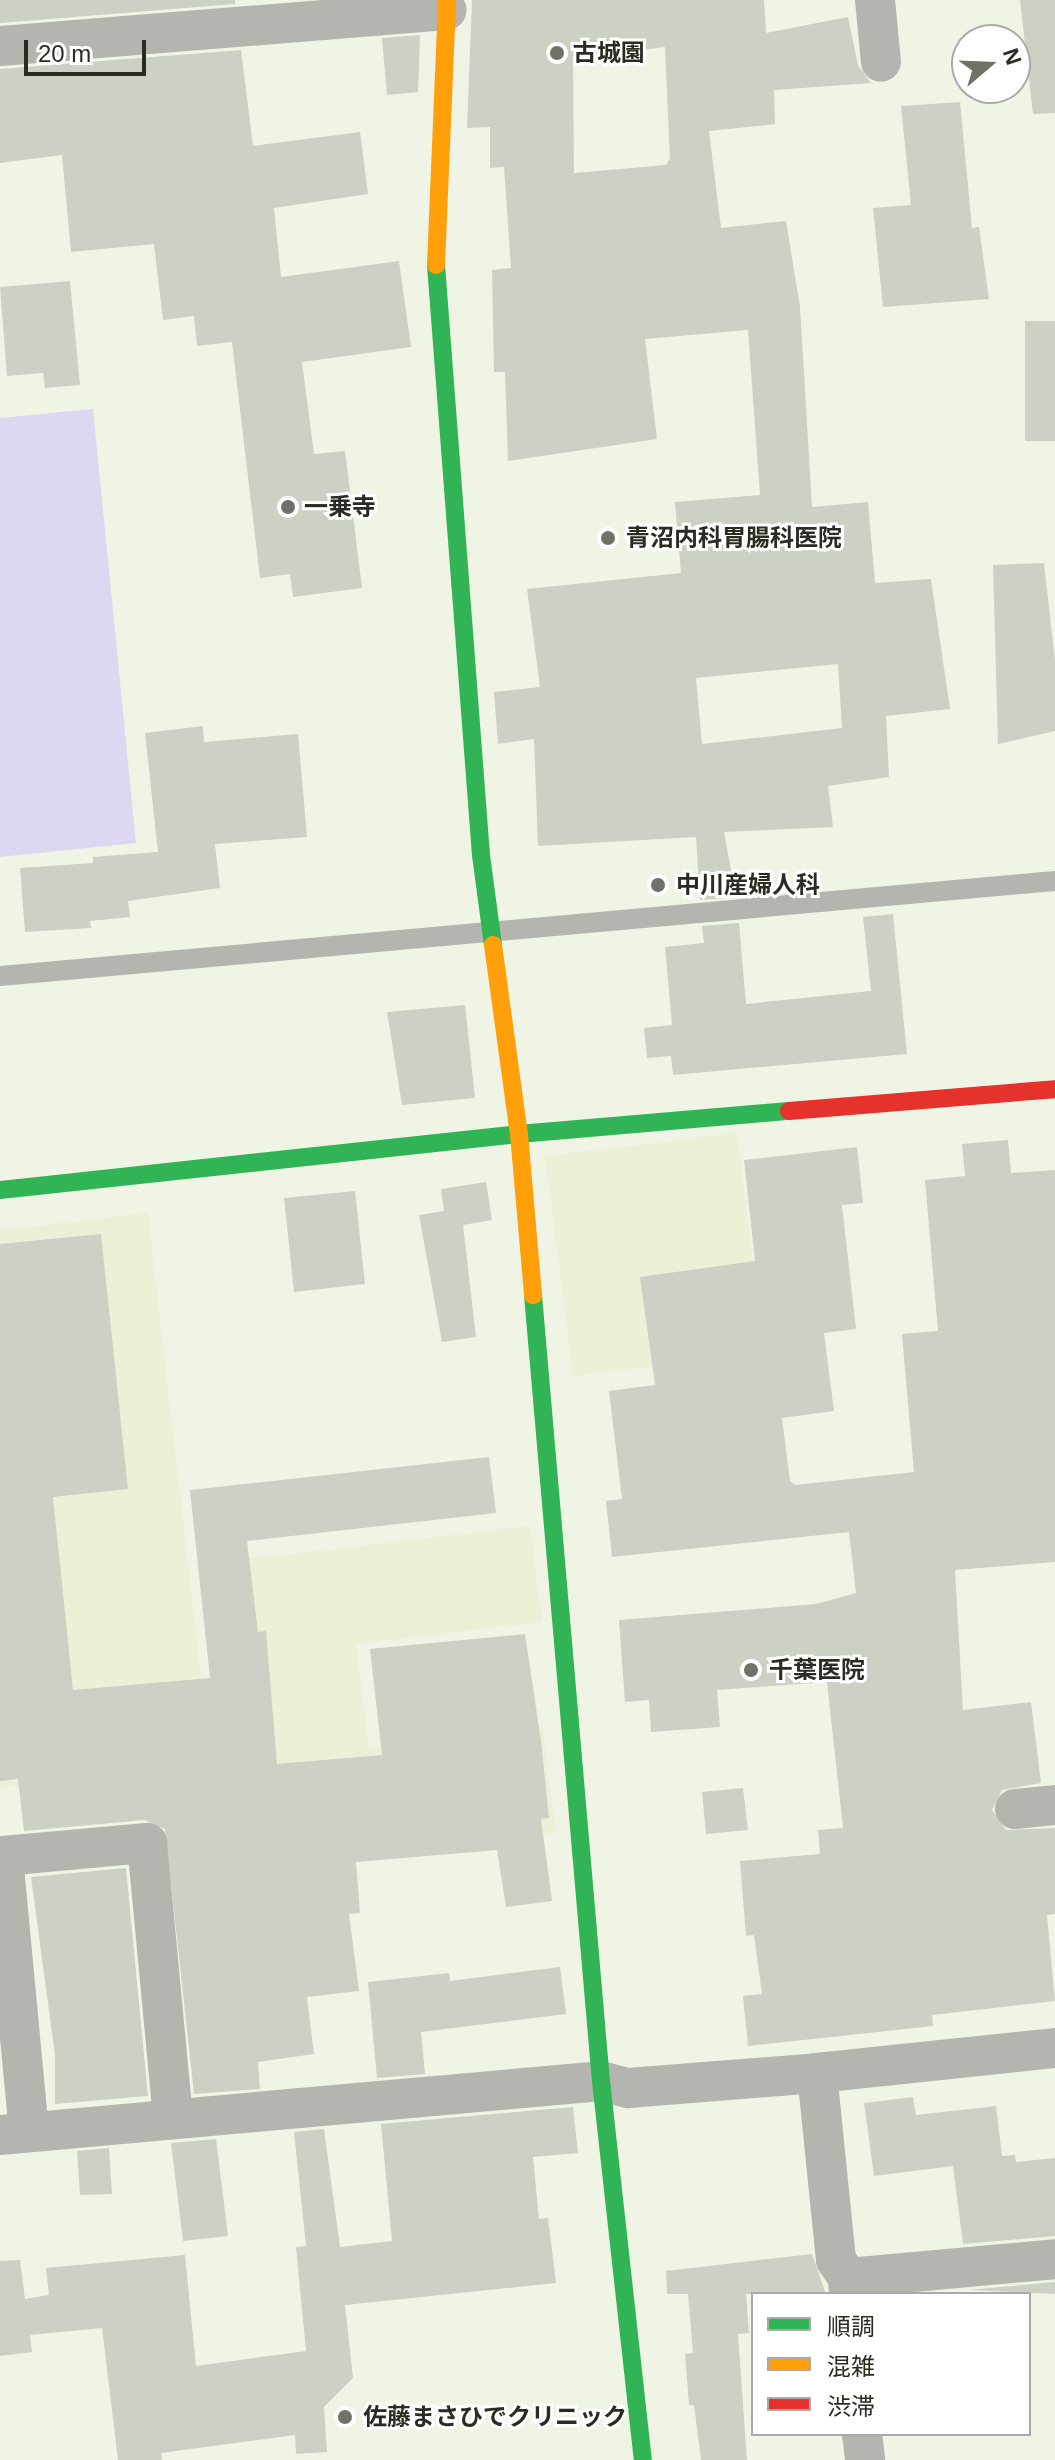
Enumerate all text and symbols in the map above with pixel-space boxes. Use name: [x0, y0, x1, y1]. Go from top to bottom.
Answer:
scale bar: [28, 24, 150, 74]
north arrow: [951, 24, 1031, 104]
place label: 古城園: [573, 39, 645, 67]
text: 20 m: [38, 40, 91, 67]
marker: 古城園: [548, 44, 566, 62]
text: N: [998, 45, 1027, 68]
place label: 一乗寺: [304, 493, 376, 521]
marker: 一乗寺: [279, 498, 297, 516]
place label: 青沼内科胃腸科医院: [626, 524, 842, 552]
marker: 青沼内科胃腸科医院: [597, 527, 619, 549]
place label: 中川産婦人科: [676, 871, 820, 899]
marker: 中川産婦人科: [647, 874, 669, 896]
place label: 千葉医院: [769, 1656, 865, 1684]
marker: 千葉医院: [740, 1659, 762, 1681]
legend: [751, 2292, 1031, 2436]
text: 順調: [827, 2313, 875, 2340]
text: 混雑: [827, 2353, 875, 2380]
text: 渋滞: [827, 2393, 875, 2420]
place label: 佐藤まさひでクリニック: [363, 2403, 627, 2431]
marker: 佐藤まさひでクリニック: [334, 2406, 356, 2428]

